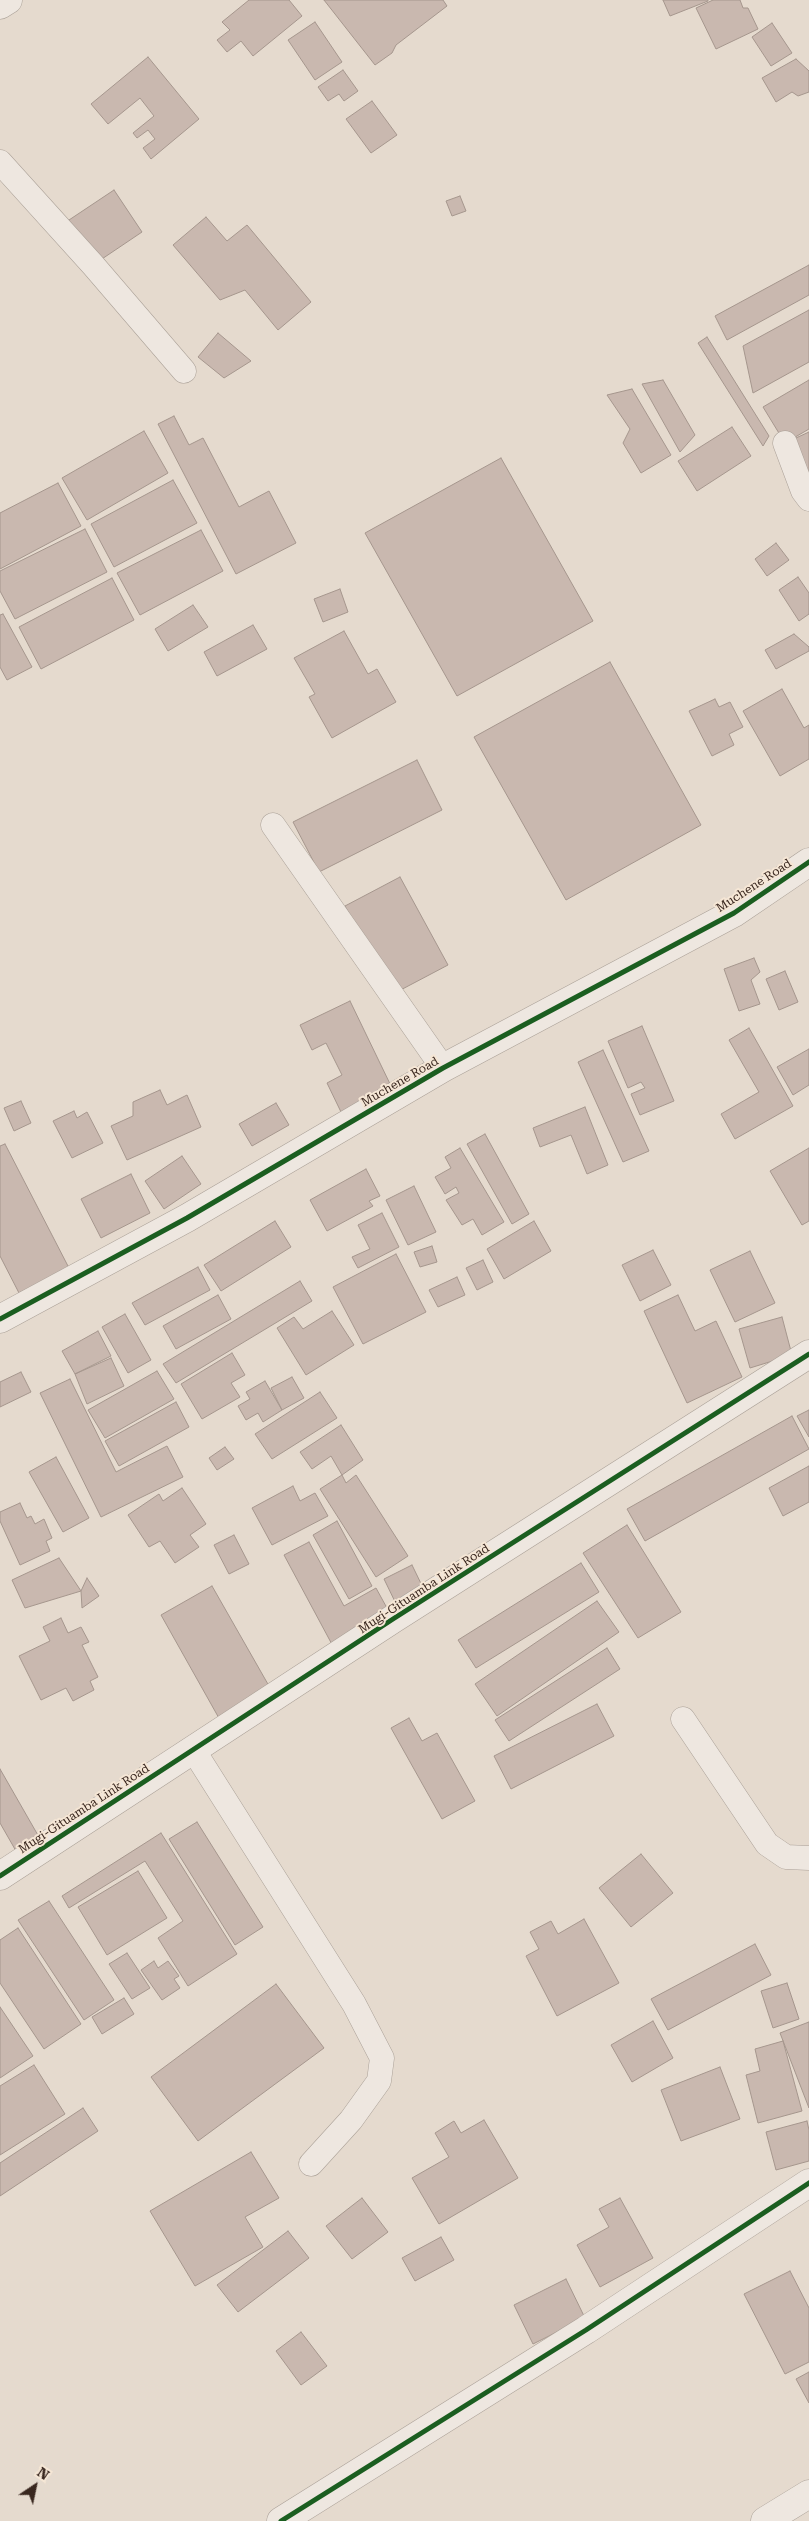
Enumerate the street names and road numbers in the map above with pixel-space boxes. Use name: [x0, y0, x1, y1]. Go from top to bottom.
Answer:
street label: Muchene Road: [714, 856, 794, 916]
street label: Muchene Road: [359, 1054, 441, 1110]
street label: Mugi-Gituamba Link Road: [356, 1541, 492, 1637]
street label: Mugi-Gituamba Link Road: [16, 1761, 152, 1857]

